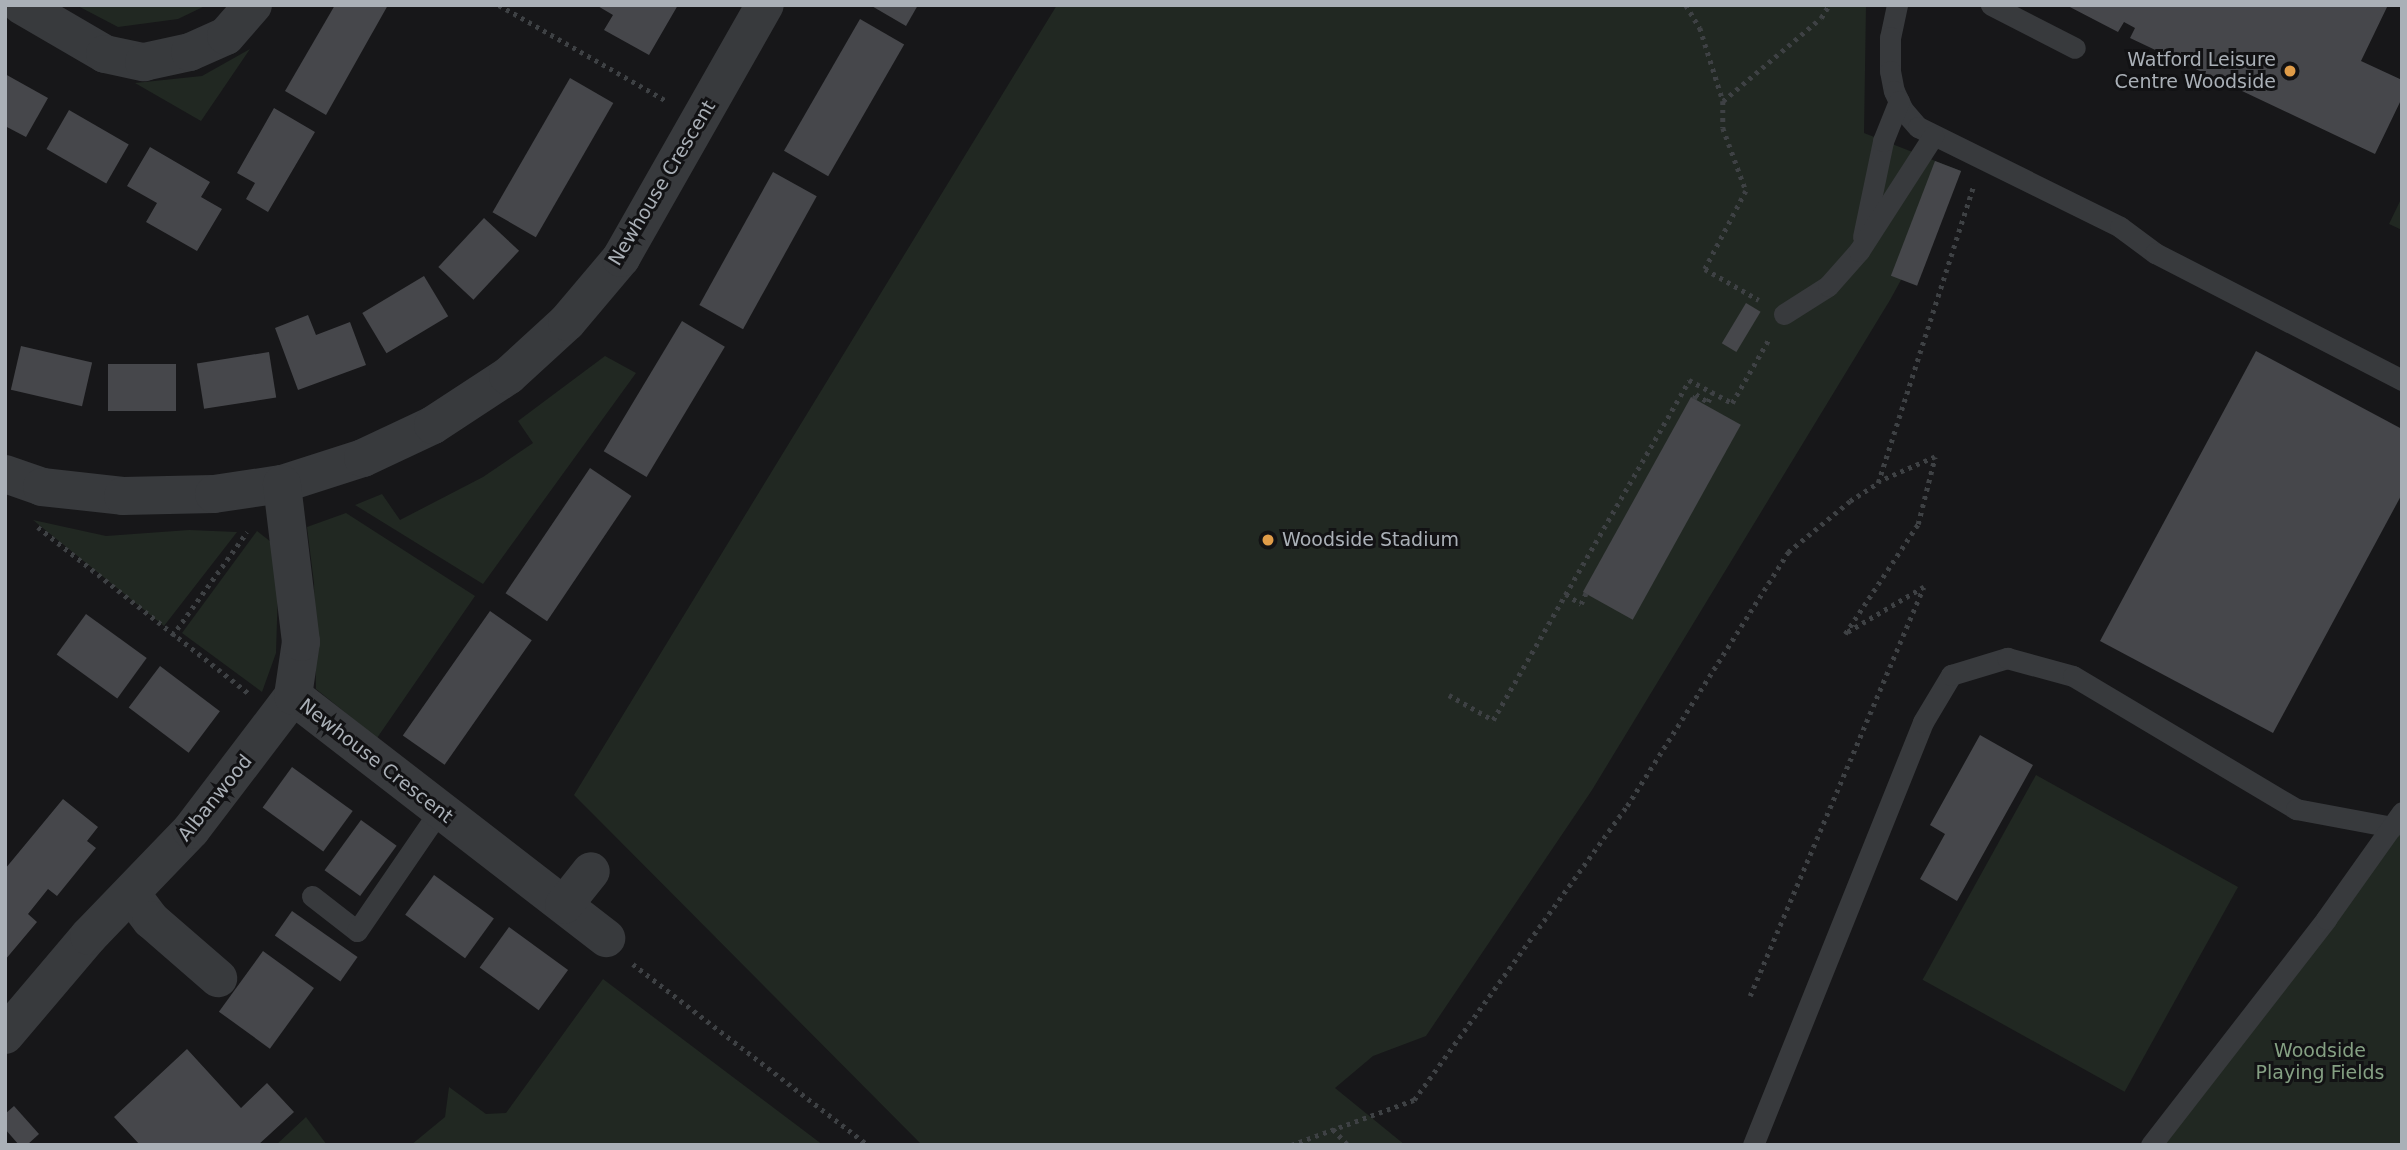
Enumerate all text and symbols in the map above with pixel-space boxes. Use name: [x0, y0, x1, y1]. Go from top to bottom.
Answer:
place label: Watford Leisure Centre Woodside: [2115, 49, 2276, 93]
marker: Watford Leisure Centre Woodside: [2282, 63, 2298, 79]
street label: Newhouse Crescent: [604, 96, 720, 270]
place label: Woodside Stadium: [1282, 529, 1459, 551]
marker: Woodside Stadium: [1260, 532, 1276, 548]
street label: Newhouse Crescent: [295, 694, 457, 828]
street label: Albanwood: [173, 750, 257, 846]
park label: Woodside Playing Fields: [2256, 1040, 2384, 1084]

